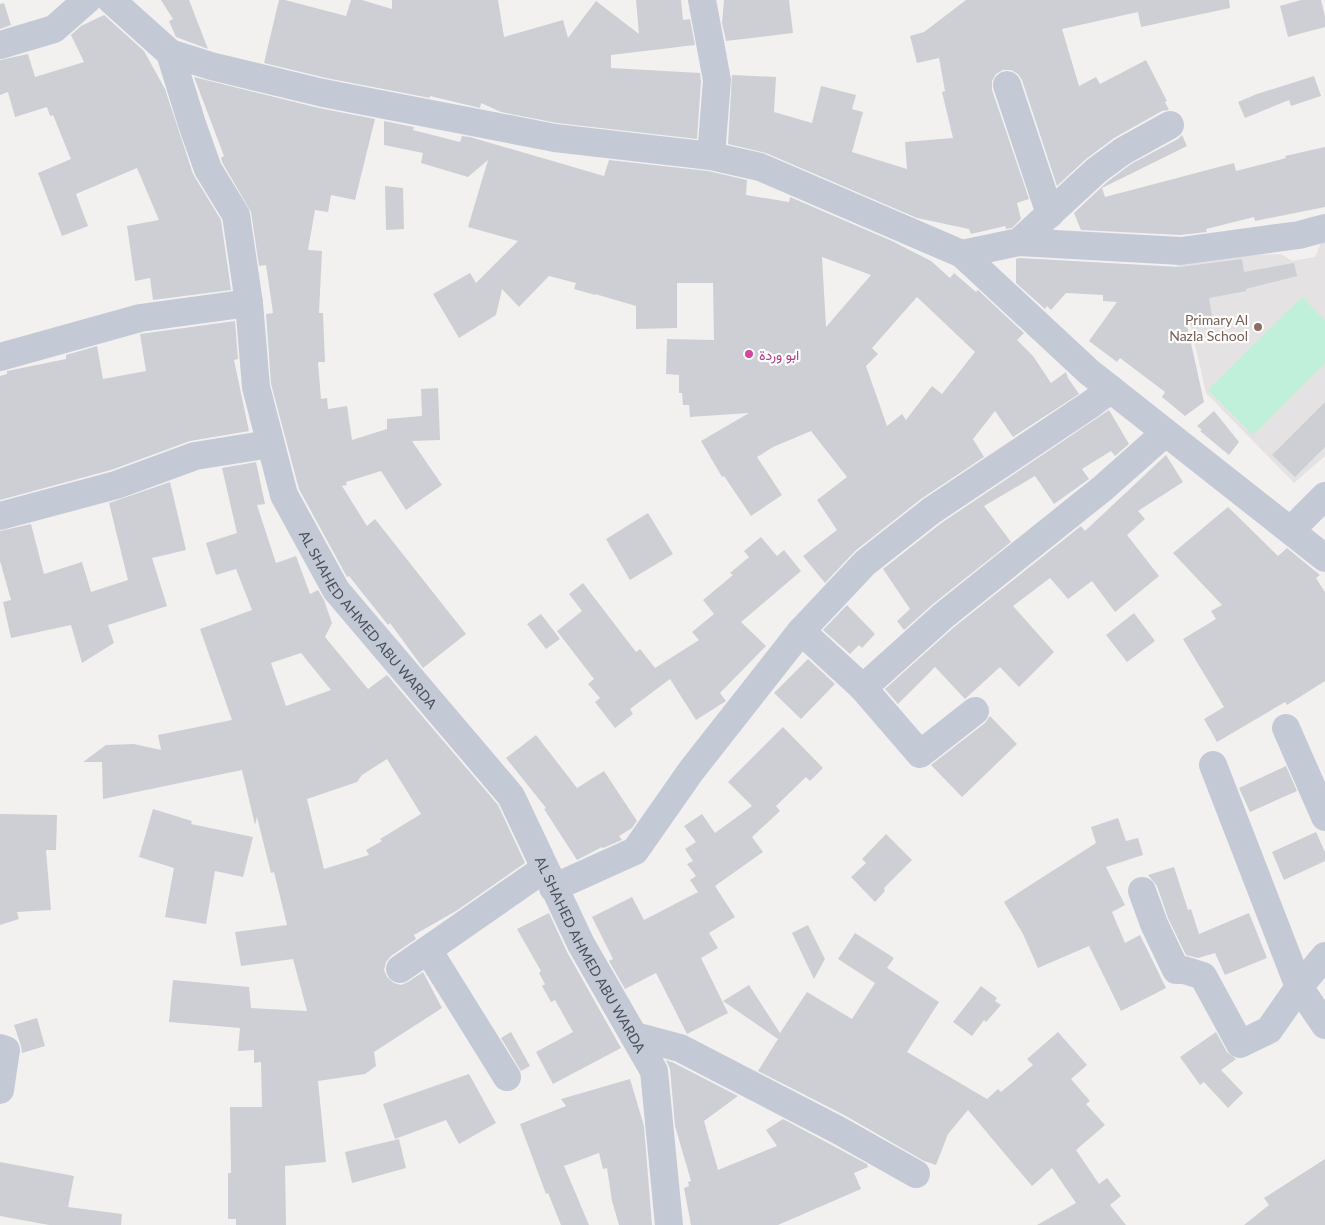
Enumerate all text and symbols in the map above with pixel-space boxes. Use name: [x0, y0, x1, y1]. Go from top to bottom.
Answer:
place label: Primary Al Nazla School: [1169, 311, 1248, 344]
marker: Primary Al Nazla School: [1252, 321, 1264, 333]
place label: ابو وردة: [759, 346, 799, 364]
marker: ابو وردة: [743, 348, 755, 360]
street label: AL SHAHED AHMED ABU WARDA: [296, 527, 441, 712]
street label: AL SHAHED AHMED ABU WARDA: [532, 853, 650, 1056]

